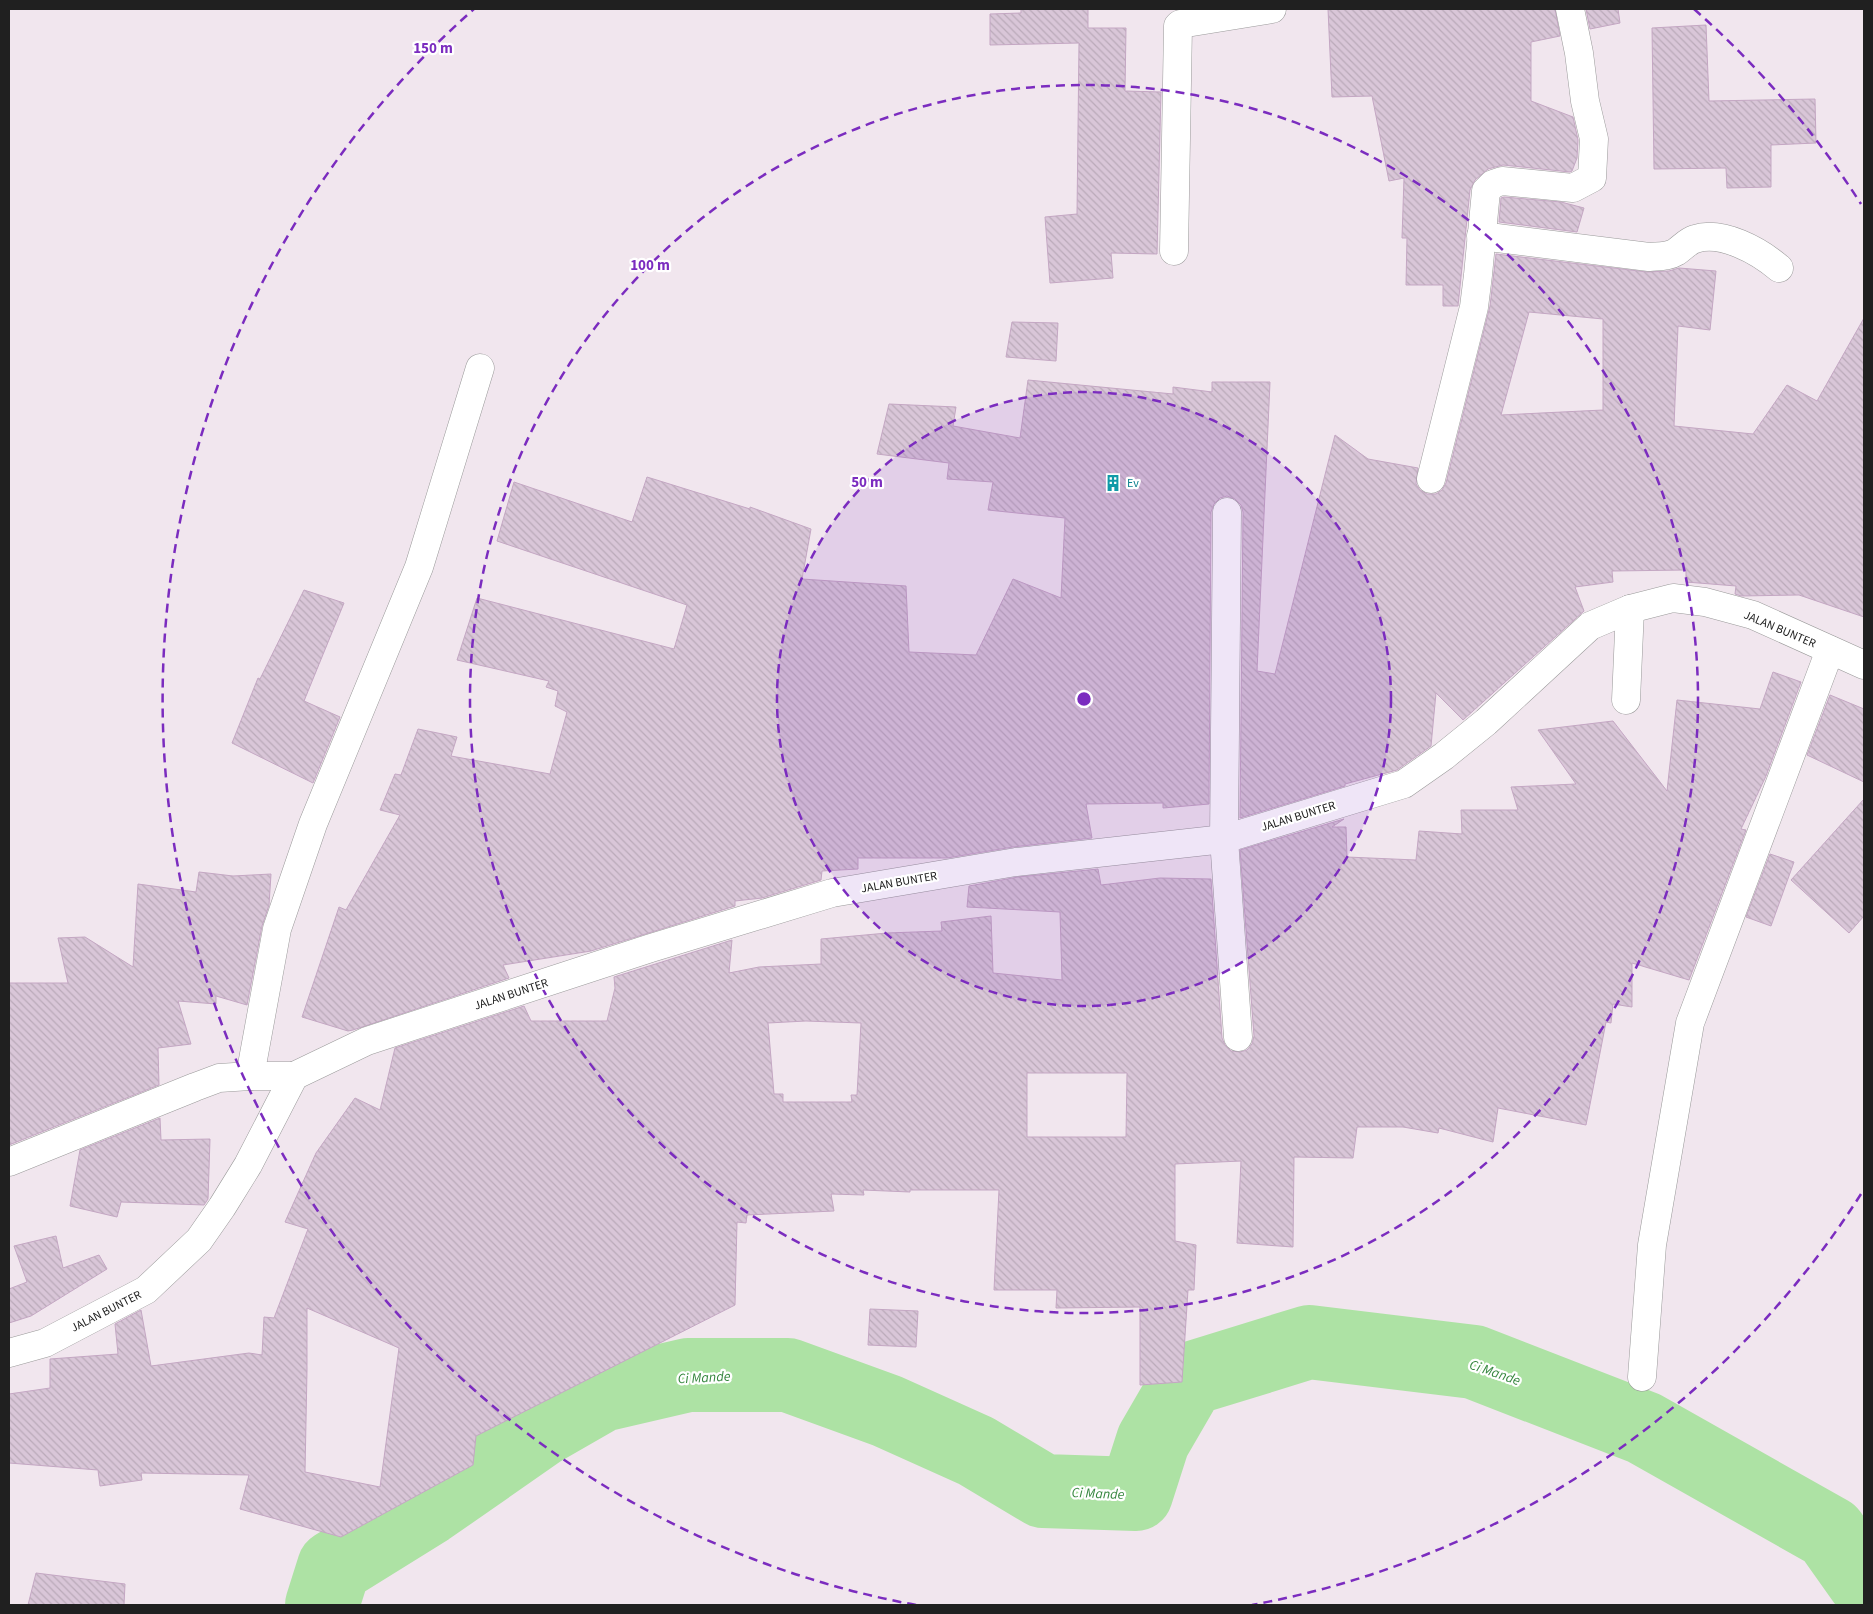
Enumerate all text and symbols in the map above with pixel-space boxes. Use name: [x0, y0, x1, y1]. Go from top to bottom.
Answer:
text: 150 m: [413, 38, 453, 59]
text: 100 m: [630, 255, 670, 276]
text: 50 m: [851, 472, 883, 493]
building icon: Ev: [1103, 473, 1123, 493]
place label: Ev: [1127, 475, 1139, 492]
street label: JALAN BUNTER: [1741, 607, 1819, 652]
centre of rings: [1075, 690, 1093, 708]
street label: JALAN BUNTER: [1259, 797, 1338, 836]
street label: JALAN BUNTER: [860, 867, 939, 898]
street label: JALAN BUNTER: [472, 974, 551, 1014]
street label: JALAN BUNTER: [68, 1286, 145, 1336]
water label: Ci Mande: [1466, 1355, 1523, 1391]
water label: Ci Mande: [677, 1367, 731, 1389]
water label: Ci Mande: [1071, 1483, 1125, 1505]

